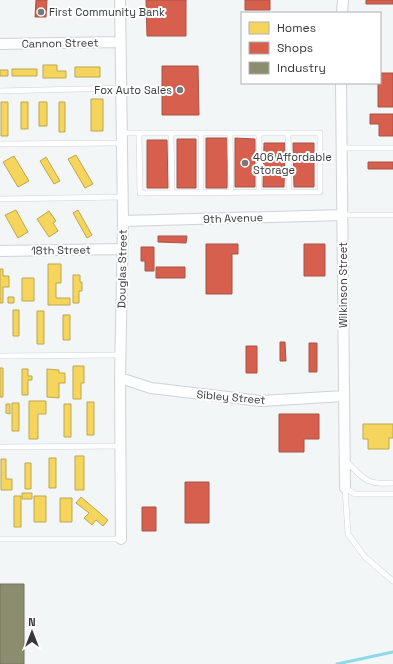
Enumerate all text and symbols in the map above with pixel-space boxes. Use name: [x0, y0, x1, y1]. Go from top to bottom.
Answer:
place label: First Community Bank: [49, 5, 165, 19]
marker: First Community Bank: [36, 7, 46, 17]
legend: [241, 12, 381, 84]
text: Homes: [277, 20, 316, 36]
street label: Cannon Street: [21, 35, 99, 51]
text: Shops: [277, 40, 313, 56]
text: Industry: [277, 60, 326, 76]
place label: Fox Auto Sales: [94, 83, 172, 97]
marker: Fox Auto Sales: [175, 85, 185, 95]
place label: 406 Affordable Storage: [253, 150, 332, 177]
marker: 406 Affordable Storage: [240, 158, 250, 168]
street label: 9th Avenue: [203, 210, 263, 226]
street label: Douglas Street: [114, 229, 130, 309]
street label: 18th Street: [31, 242, 91, 258]
street label: Wilkinson Street: [336, 242, 350, 328]
street label: Sibley Street: [196, 387, 266, 407]
north arrow: [12, 612, 52, 652]
text: N: [28, 615, 36, 629]

